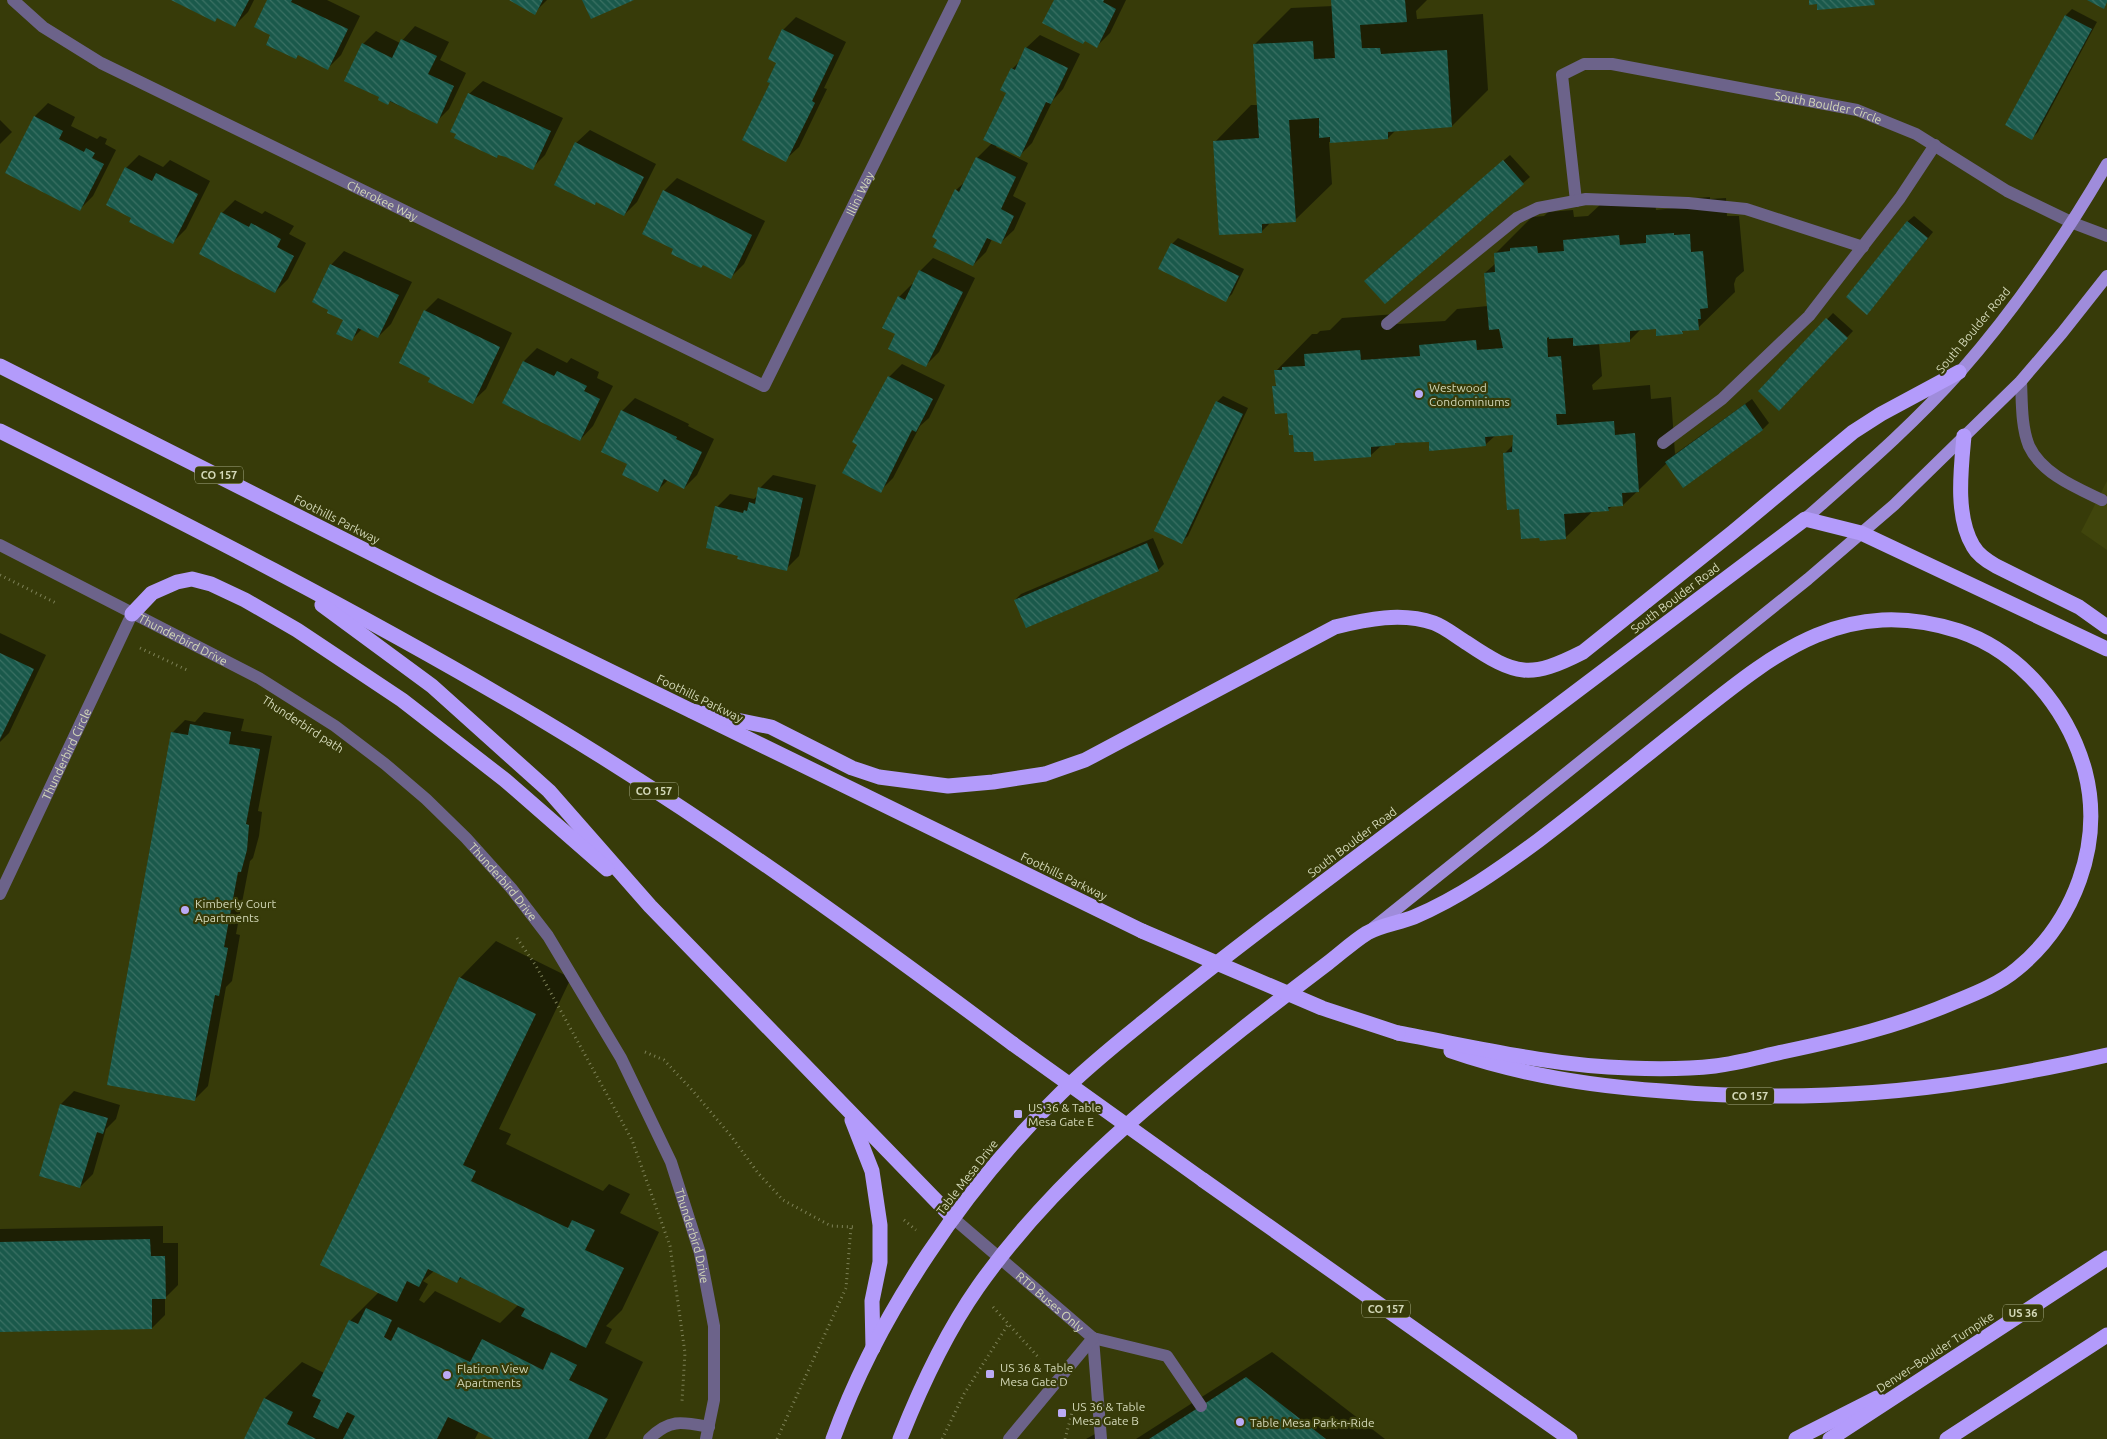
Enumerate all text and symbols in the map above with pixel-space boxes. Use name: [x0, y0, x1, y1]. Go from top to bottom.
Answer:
street label: South Boulder Circle: [1773, 88, 1884, 126]
street label: Illini Way: [843, 169, 876, 218]
street label: Cherokee Way: [345, 178, 420, 223]
street label: South Boulder Road: [1933, 285, 2013, 375]
place label: Westwood Condominiums: [1429, 381, 1510, 408]
marker: Westwood Condominiums: [1413, 388, 1425, 400]
road number: CO 157: [195, 466, 243, 484]
street label: Foothills Parkway: [292, 492, 382, 546]
street label: South Boulder Road: [1628, 560, 1722, 636]
street label: Thunderbird Drive: [137, 611, 230, 667]
street label: Foothills Parkway: [655, 672, 745, 725]
street label: Thunderbird path: [260, 693, 346, 755]
street label: Thunderbird Circle: [39, 706, 93, 802]
road number: CO 157: [630, 782, 678, 799]
street label: South Boulder Road: [1305, 804, 1399, 880]
street label: Thunderbird Drive: [467, 840, 540, 923]
street label: Foothills Parkway: [1019, 850, 1109, 903]
place label: Kimberly Court Apartments: [195, 897, 276, 924]
marker: Kimberly Court Apartments: [179, 904, 191, 916]
road number: CO 157: [1726, 1088, 1774, 1104]
place label: US 36 & Table Mesa Gate E: [1028, 1101, 1101, 1128]
marker: US 36 & Table Mesa Gate E: [1012, 1108, 1024, 1120]
street label: Table Mesa Drive: [934, 1137, 1000, 1217]
street label: Thunderbird Drive: [673, 1187, 712, 1284]
street label: RTD Buses Only: [1014, 1269, 1087, 1334]
road number: CO 157: [1362, 1300, 1410, 1318]
road number: US 36: [2003, 1305, 2043, 1322]
street label: Denver–Boulder Turnpike: [1874, 1309, 1996, 1395]
place label: US 36 & Table Mesa Gate D: [1000, 1361, 1073, 1388]
place label: Flatiron View Apartments: [457, 1362, 529, 1389]
marker: US 36 & Table Mesa Gate D: [984, 1368, 996, 1380]
marker: Flatiron View Apartments: [441, 1369, 453, 1381]
place label: US 36 & Table Mesa Gate B: [1072, 1400, 1145, 1427]
marker: US 36 & Table Mesa Gate B: [1056, 1407, 1068, 1419]
marker: Table Mesa Park-n-Ride: [1234, 1416, 1246, 1428]
place label: Table Mesa Park-n-Ride: [1250, 1416, 1375, 1429]

